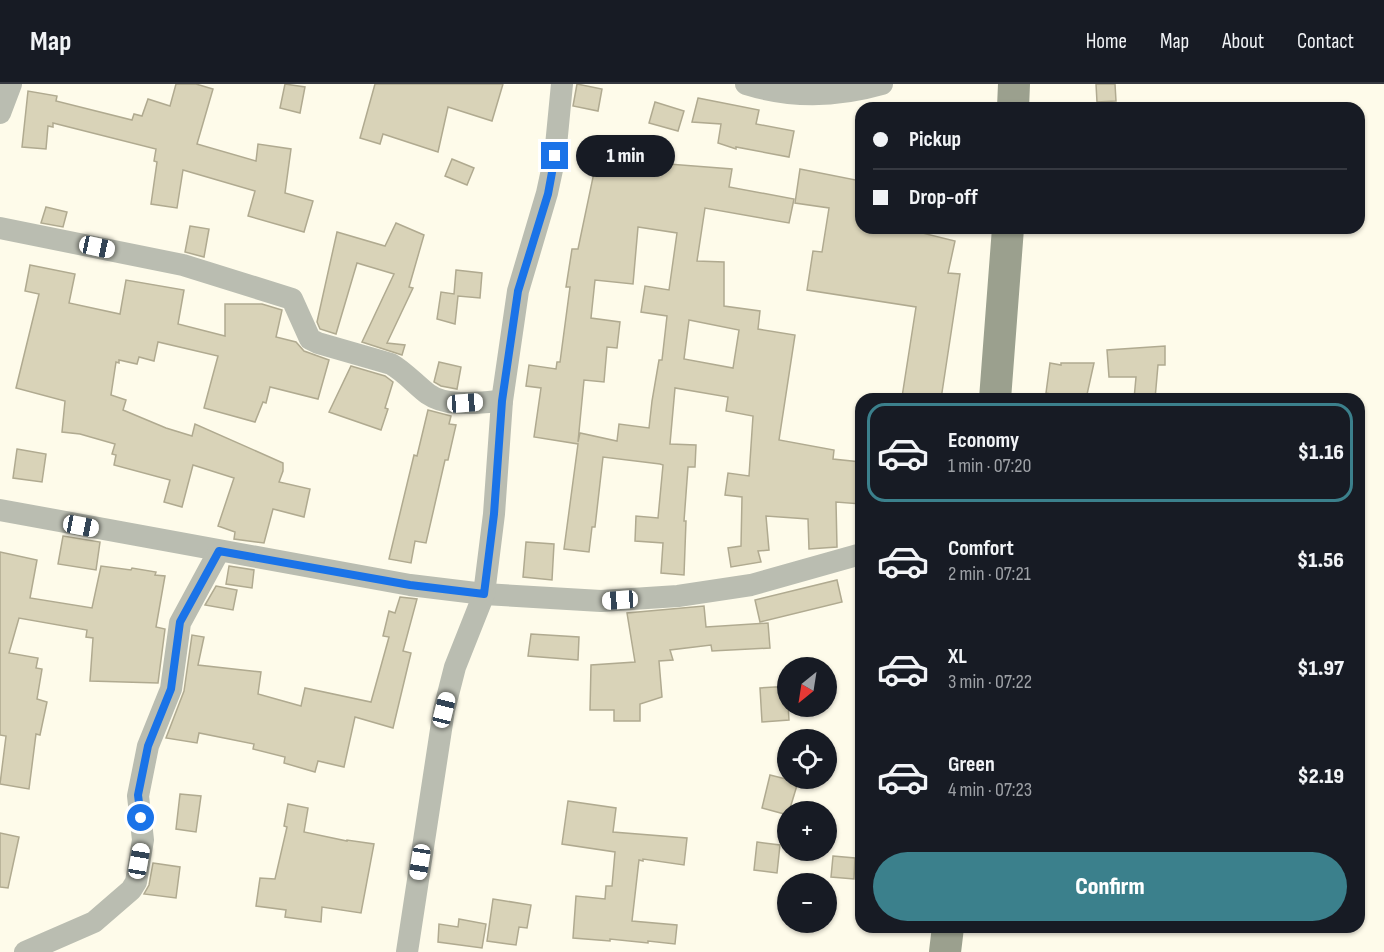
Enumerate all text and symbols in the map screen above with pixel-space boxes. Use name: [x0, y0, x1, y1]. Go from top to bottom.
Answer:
text: Map: [30, 25, 71, 58]
text: Home: [1086, 29, 1127, 54]
text: Map: [1160, 29, 1189, 54]
text: About: [1222, 29, 1264, 54]
text: Contact: [1297, 29, 1354, 54]
text: Pickup: [909, 126, 961, 153]
callout: 1 min: [576, 135, 675, 177]
route end: [541, 142, 568, 169]
text: 1 min: [606, 144, 645, 168]
text: Drop-off: [909, 184, 978, 211]
car: [78, 234, 116, 260]
car: [446, 393, 484, 413]
icon: car: [876, 426, 930, 480]
text: Economy: [948, 427, 1019, 454]
text: $1.16: [1298, 439, 1344, 466]
text: 1 min · 07:20: [948, 454, 1031, 478]
car: [62, 514, 100, 538]
icon: car: [876, 534, 930, 588]
text: Comfort: [948, 535, 1014, 562]
text: $1.56: [1297, 547, 1344, 574]
text: 2 min · 07:21: [948, 562, 1031, 586]
car: [601, 590, 639, 610]
icon: car: [876, 642, 930, 696]
text: XL: [948, 643, 967, 670]
text: $1.97: [1297, 655, 1344, 682]
north arrow: [777, 657, 837, 717]
map controls: [777, 657, 837, 933]
text: 3 min · 07:22: [948, 670, 1032, 694]
car: [431, 690, 457, 730]
button: locate: [777, 729, 837, 789]
icon: car: [876, 750, 930, 804]
text: Green: [948, 751, 995, 778]
text: $2.19: [1297, 763, 1344, 790]
text: 4 min · 07:23: [948, 778, 1032, 802]
button: +: [777, 801, 837, 861]
route start: [127, 804, 154, 831]
car: [127, 842, 151, 880]
car: [408, 843, 432, 881]
button: Confirm: [873, 852, 1347, 921]
button: −: [777, 873, 837, 933]

